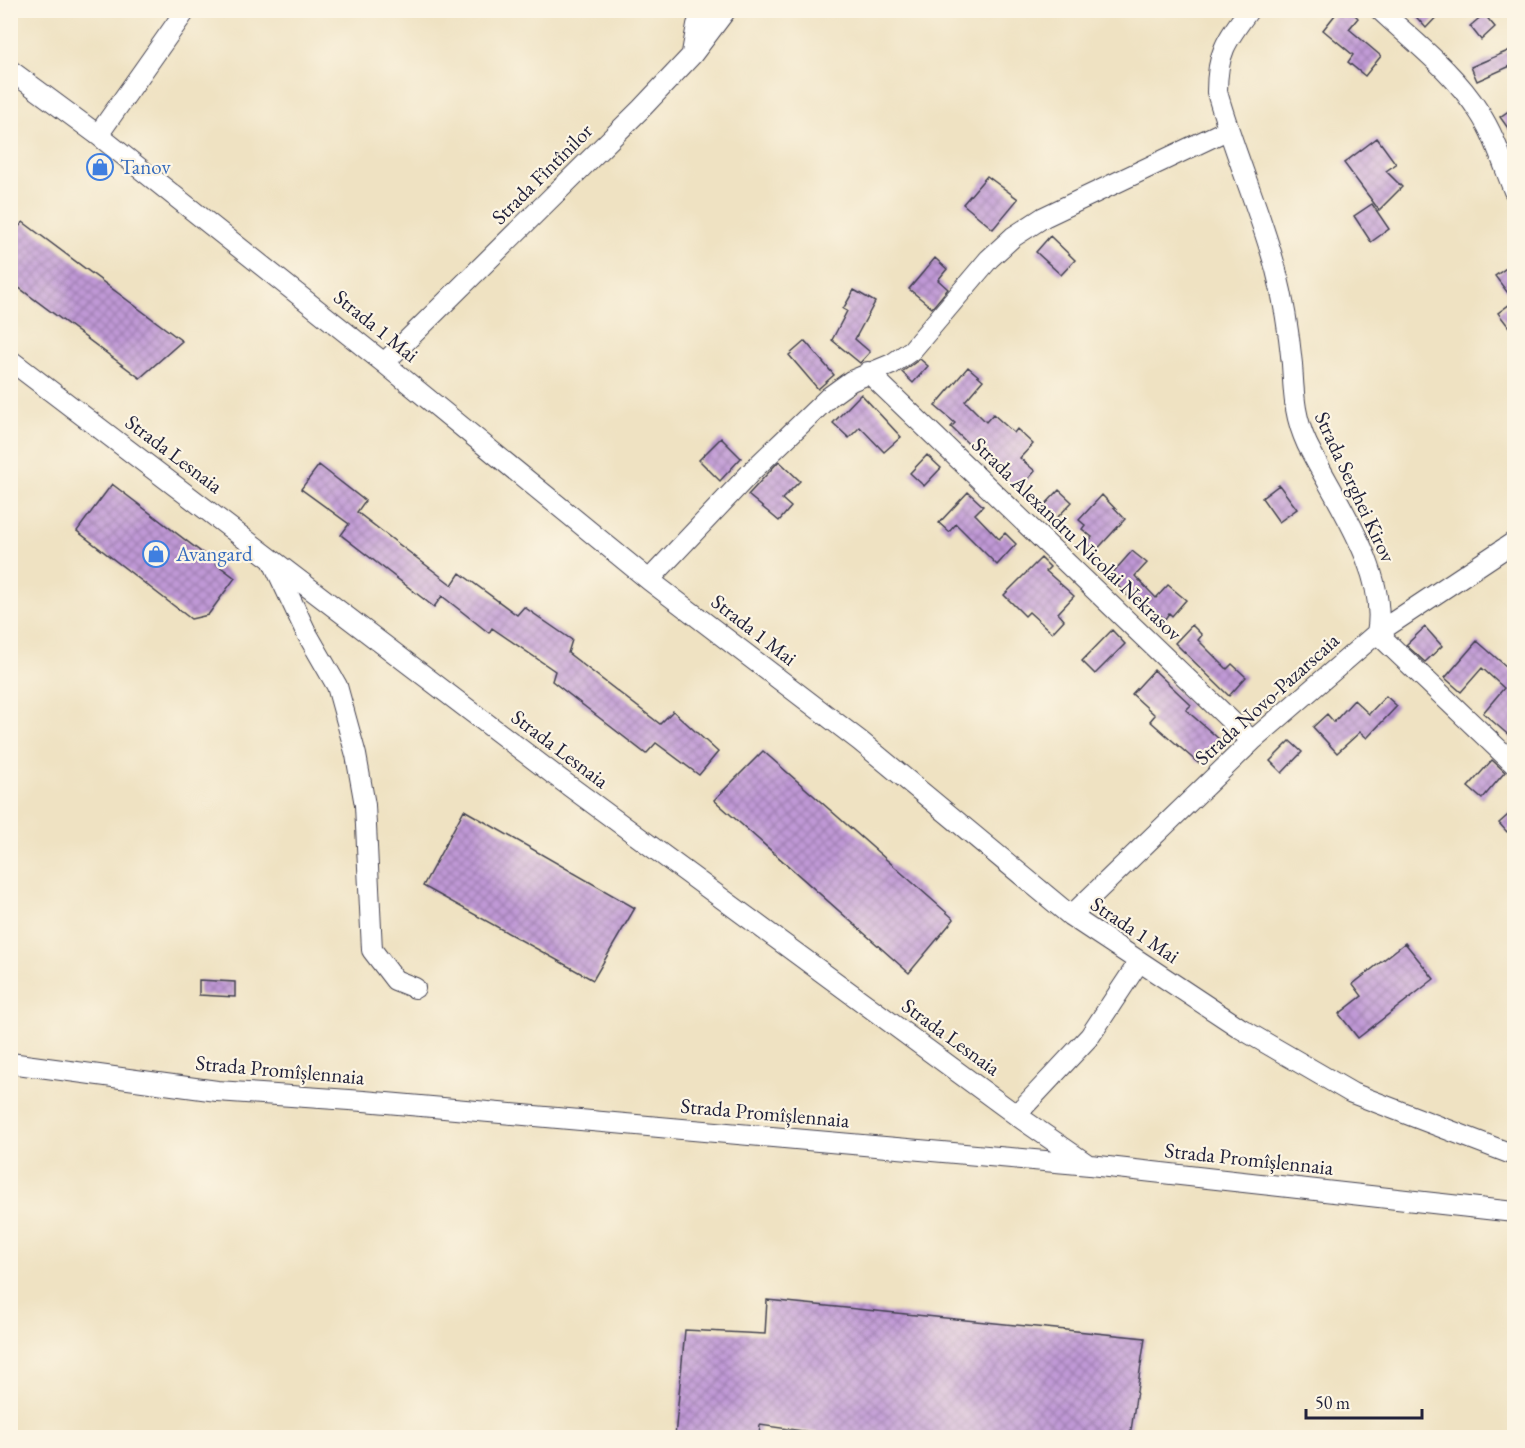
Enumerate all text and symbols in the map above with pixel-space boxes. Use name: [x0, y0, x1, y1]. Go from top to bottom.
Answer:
street label: Strada Fîntînilor: [485, 117, 598, 230]
shop icon: Tanov: [85, 152, 115, 182]
place label: Tanov: [120, 153, 171, 180]
street label: Strada 1 Mai: [328, 283, 424, 368]
street label: Strada Serghei Kirov: [1309, 407, 1403, 567]
street label: Strada Lesnaia: [120, 408, 229, 499]
street label: Strada Alexandru Nicolai Nekrasov: [966, 431, 1189, 647]
shop icon: Avangard: [141, 539, 171, 569]
place label: Avangard: [175, 540, 253, 567]
street label: Strada 1 Mai: [706, 588, 803, 671]
street label: Strada Novo-Pazarscaia: [1189, 626, 1345, 771]
street label: Strada Lesnaia: [506, 703, 615, 794]
street label: Strada 1 Mai: [1086, 890, 1185, 969]
street label: Strada Lesnaia: [897, 992, 1006, 1082]
street label: Strada Promîșlennaia: [194, 1049, 366, 1090]
street label: Strada Promîșlennaia: [679, 1092, 851, 1133]
street label: Strada Promîșlennaia: [1163, 1136, 1335, 1181]
scale bar: [1306, 1382, 1422, 1420]
text: 50 m: [1315, 1391, 1350, 1414]

